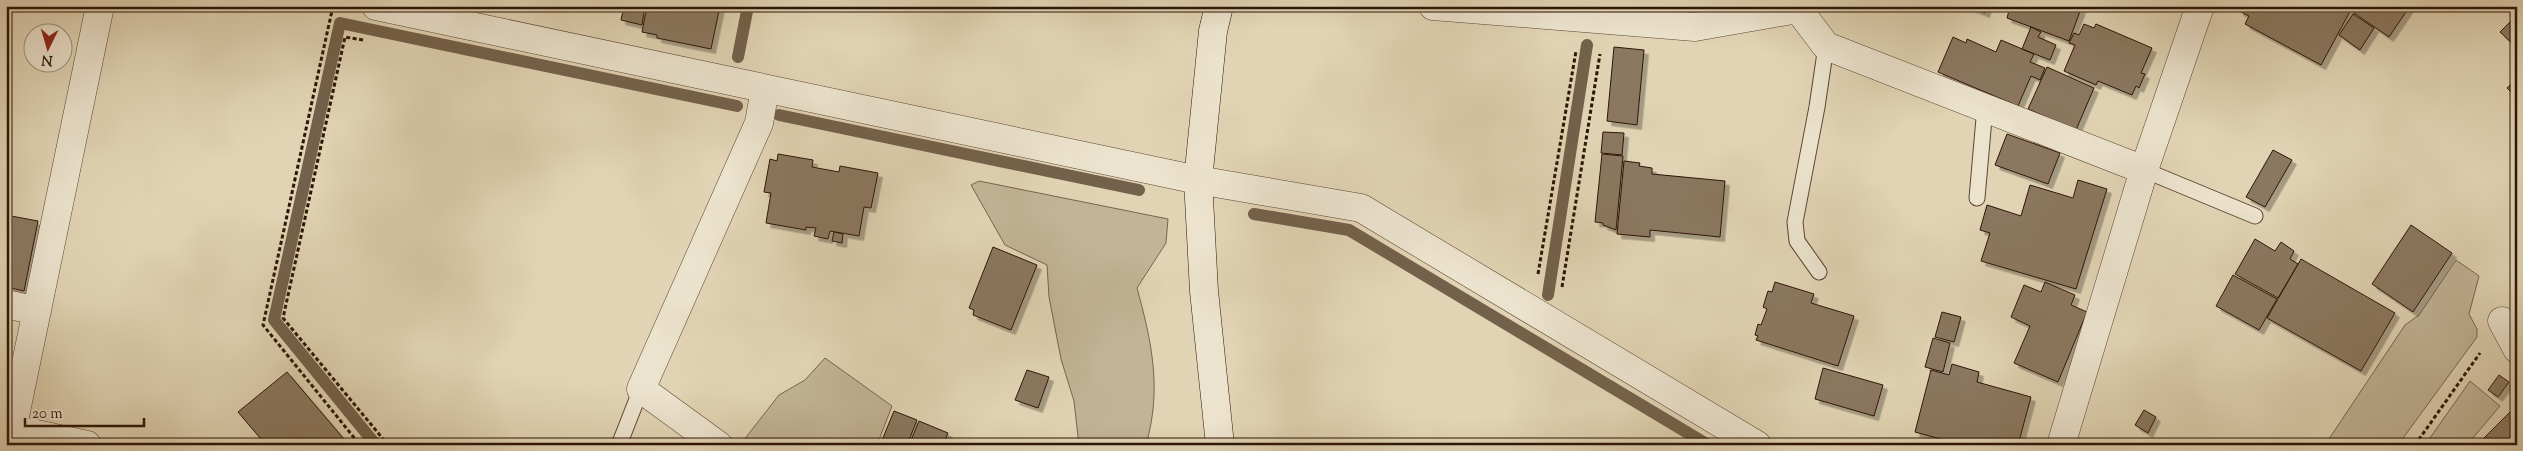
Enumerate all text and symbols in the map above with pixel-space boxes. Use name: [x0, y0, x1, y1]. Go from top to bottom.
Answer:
north arrow: [22, 22, 72, 72]
text: N: [41, 49, 53, 69]
scale bar: [25, 396, 144, 428]
text: 20 m: [32, 404, 63, 425]

